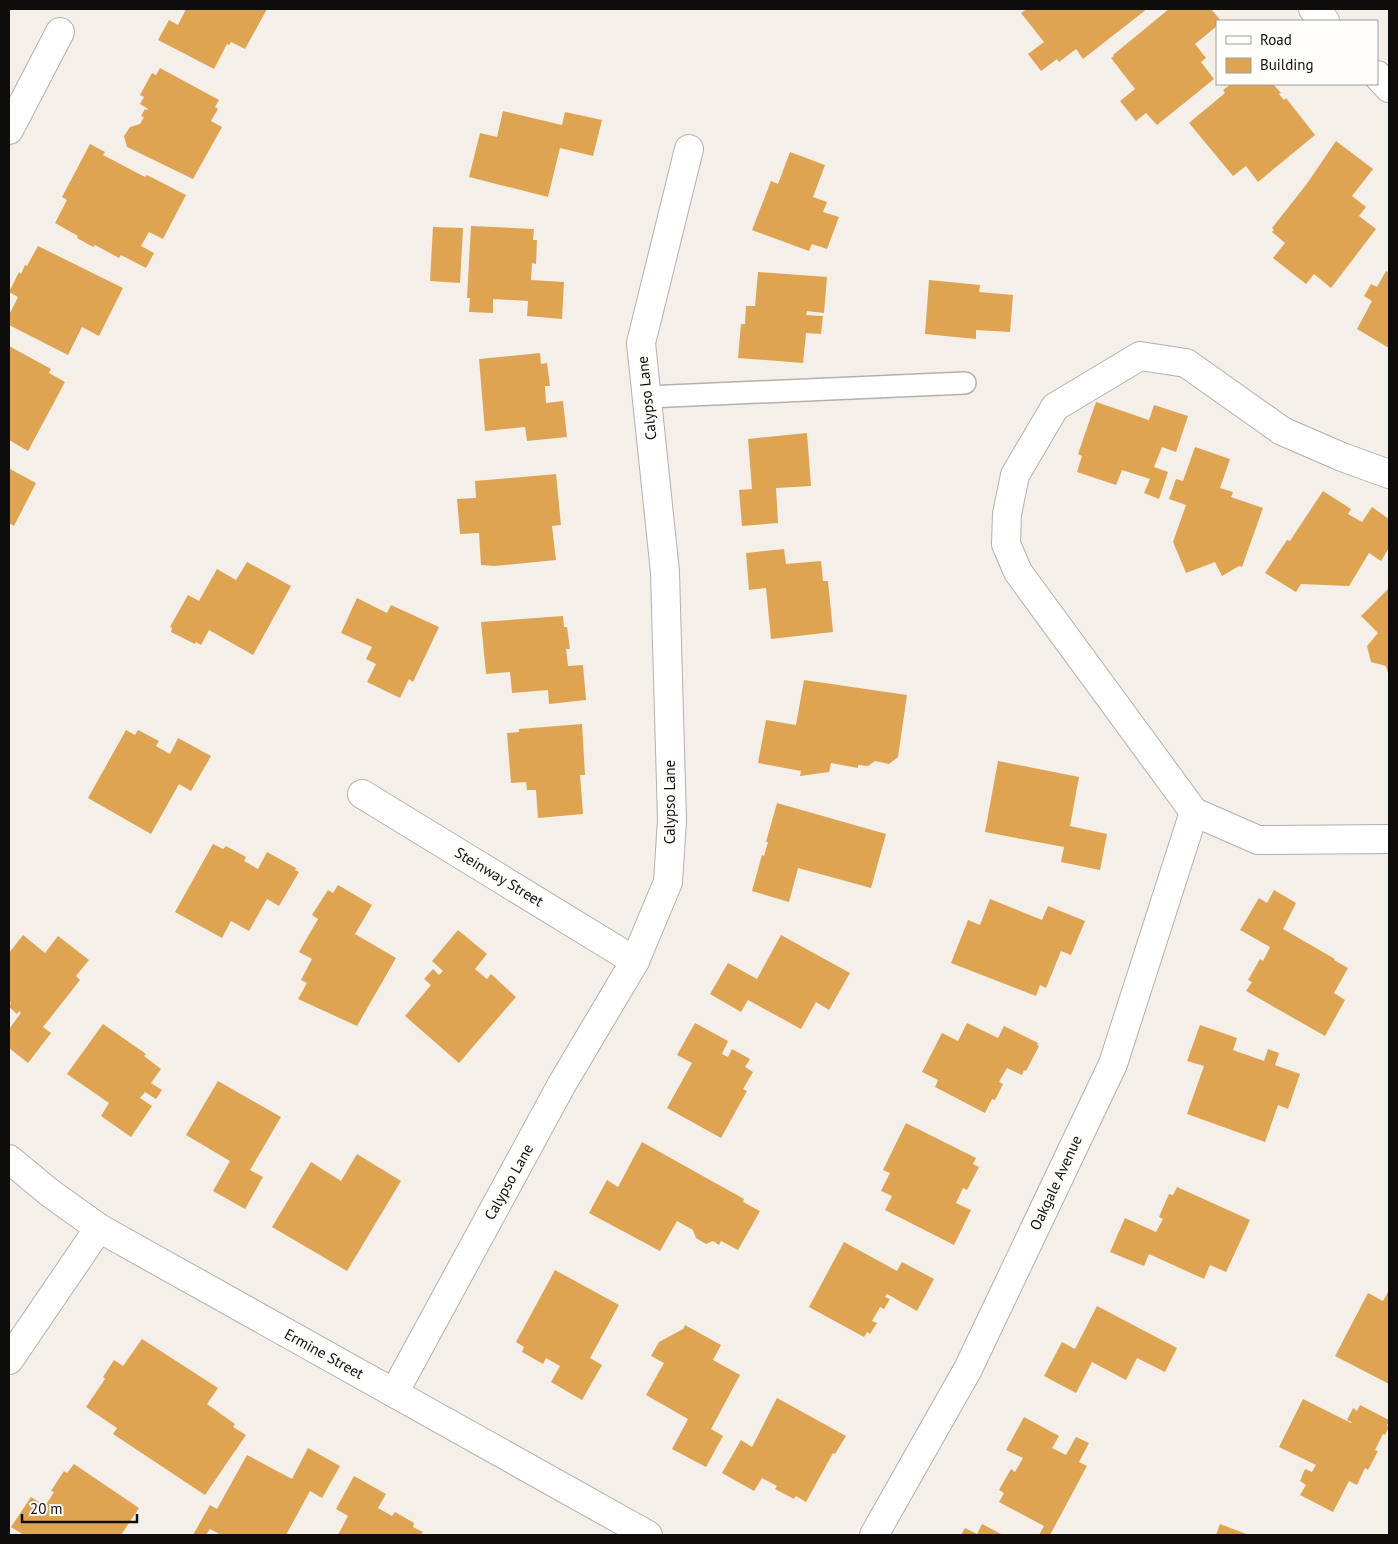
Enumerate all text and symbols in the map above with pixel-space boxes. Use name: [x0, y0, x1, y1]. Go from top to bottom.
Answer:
legend: [1216, 20, 1378, 85]
text: Road: [1260, 30, 1292, 49]
text: Building: [1260, 55, 1314, 74]
street label: Calypso Lane: [633, 355, 660, 441]
street label: Calypso Lane: [660, 760, 679, 844]
street label: Steinway Street: [452, 843, 547, 910]
street label: Oakgale Avenue: [1025, 1132, 1086, 1233]
street label: Calypso Lane: [480, 1140, 537, 1223]
street label: Ermine Street: [281, 1324, 367, 1383]
scale bar: [22, 1492, 138, 1524]
text: 20 m: [30, 1499, 63, 1518]

